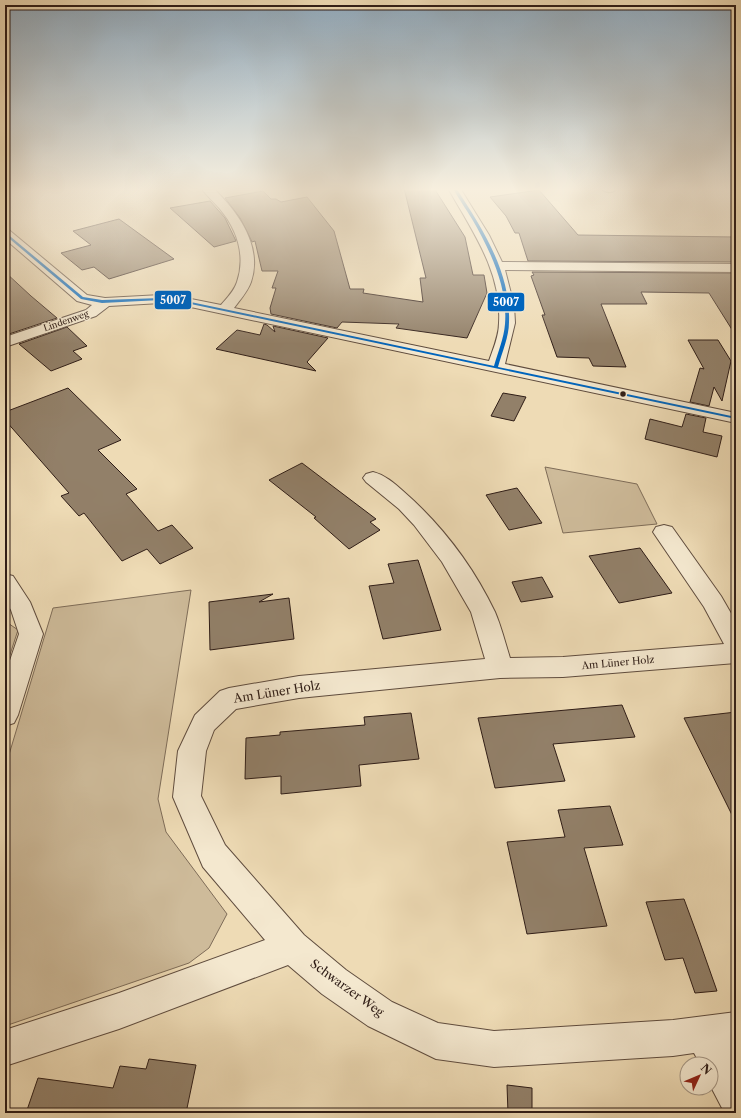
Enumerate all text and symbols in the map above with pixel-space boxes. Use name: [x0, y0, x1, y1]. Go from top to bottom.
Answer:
line badge: 5007: [154, 290, 192, 310]
line badge: 5007: [487, 292, 525, 312]
text: 5007: [160, 293, 186, 307]
text: 5007: [493, 295, 519, 309]
street label: Lindenweg: [42, 308, 90, 333]
unlabelled marker: [618, 389, 628, 399]
street label: Am Lüner Holz: [580, 653, 655, 672]
street label: Am Lüner Holz: [231, 677, 321, 706]
street label: Schwarzer Weg: [308, 956, 388, 1020]
north arrow: [679, 1056, 719, 1096]
text: N: [698, 1061, 715, 1078]

